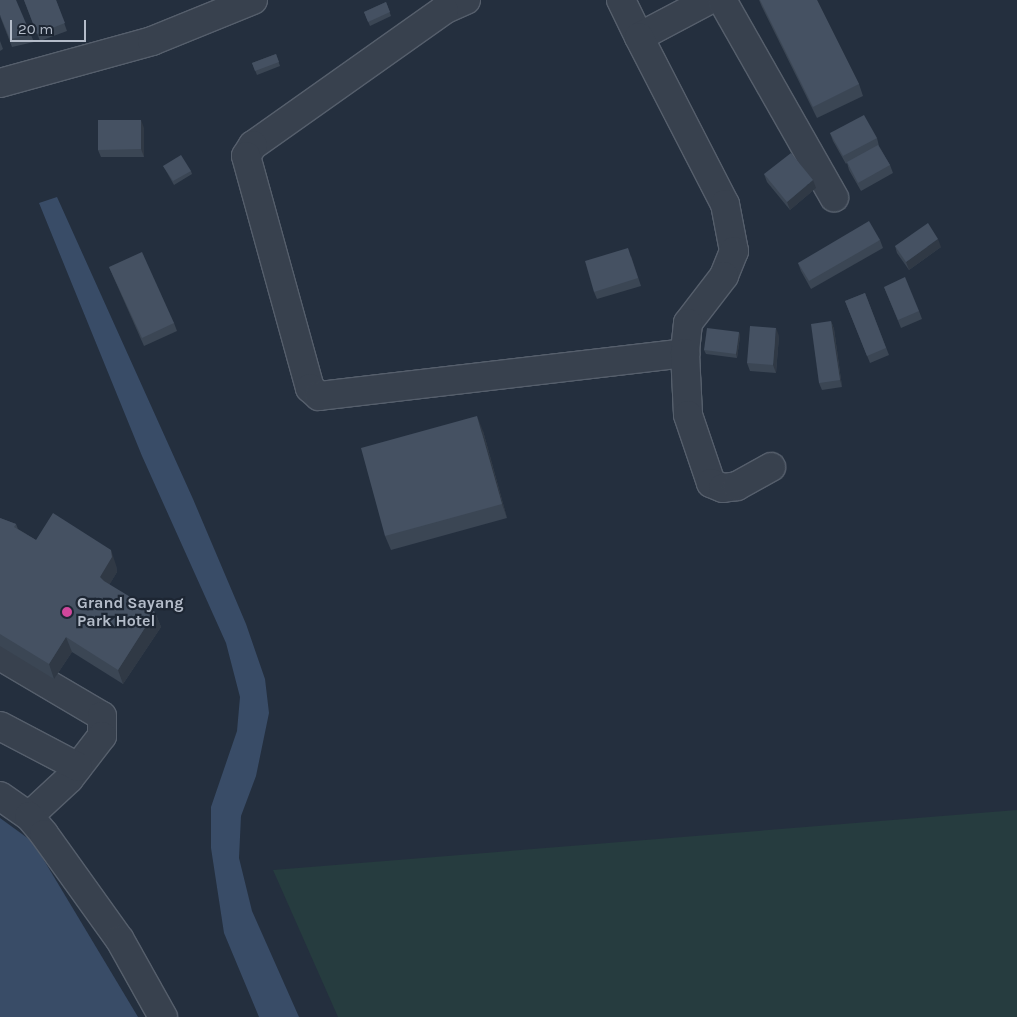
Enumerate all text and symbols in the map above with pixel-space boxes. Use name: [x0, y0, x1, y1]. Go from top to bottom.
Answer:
scale bar: [12, 10, 89, 42]
text: 20 m: [18, 20, 53, 38]
place label: Grand Sayang Park Hotel: [77, 593, 184, 631]
marker: Grand Sayang Park Hotel: [61, 606, 73, 618]

